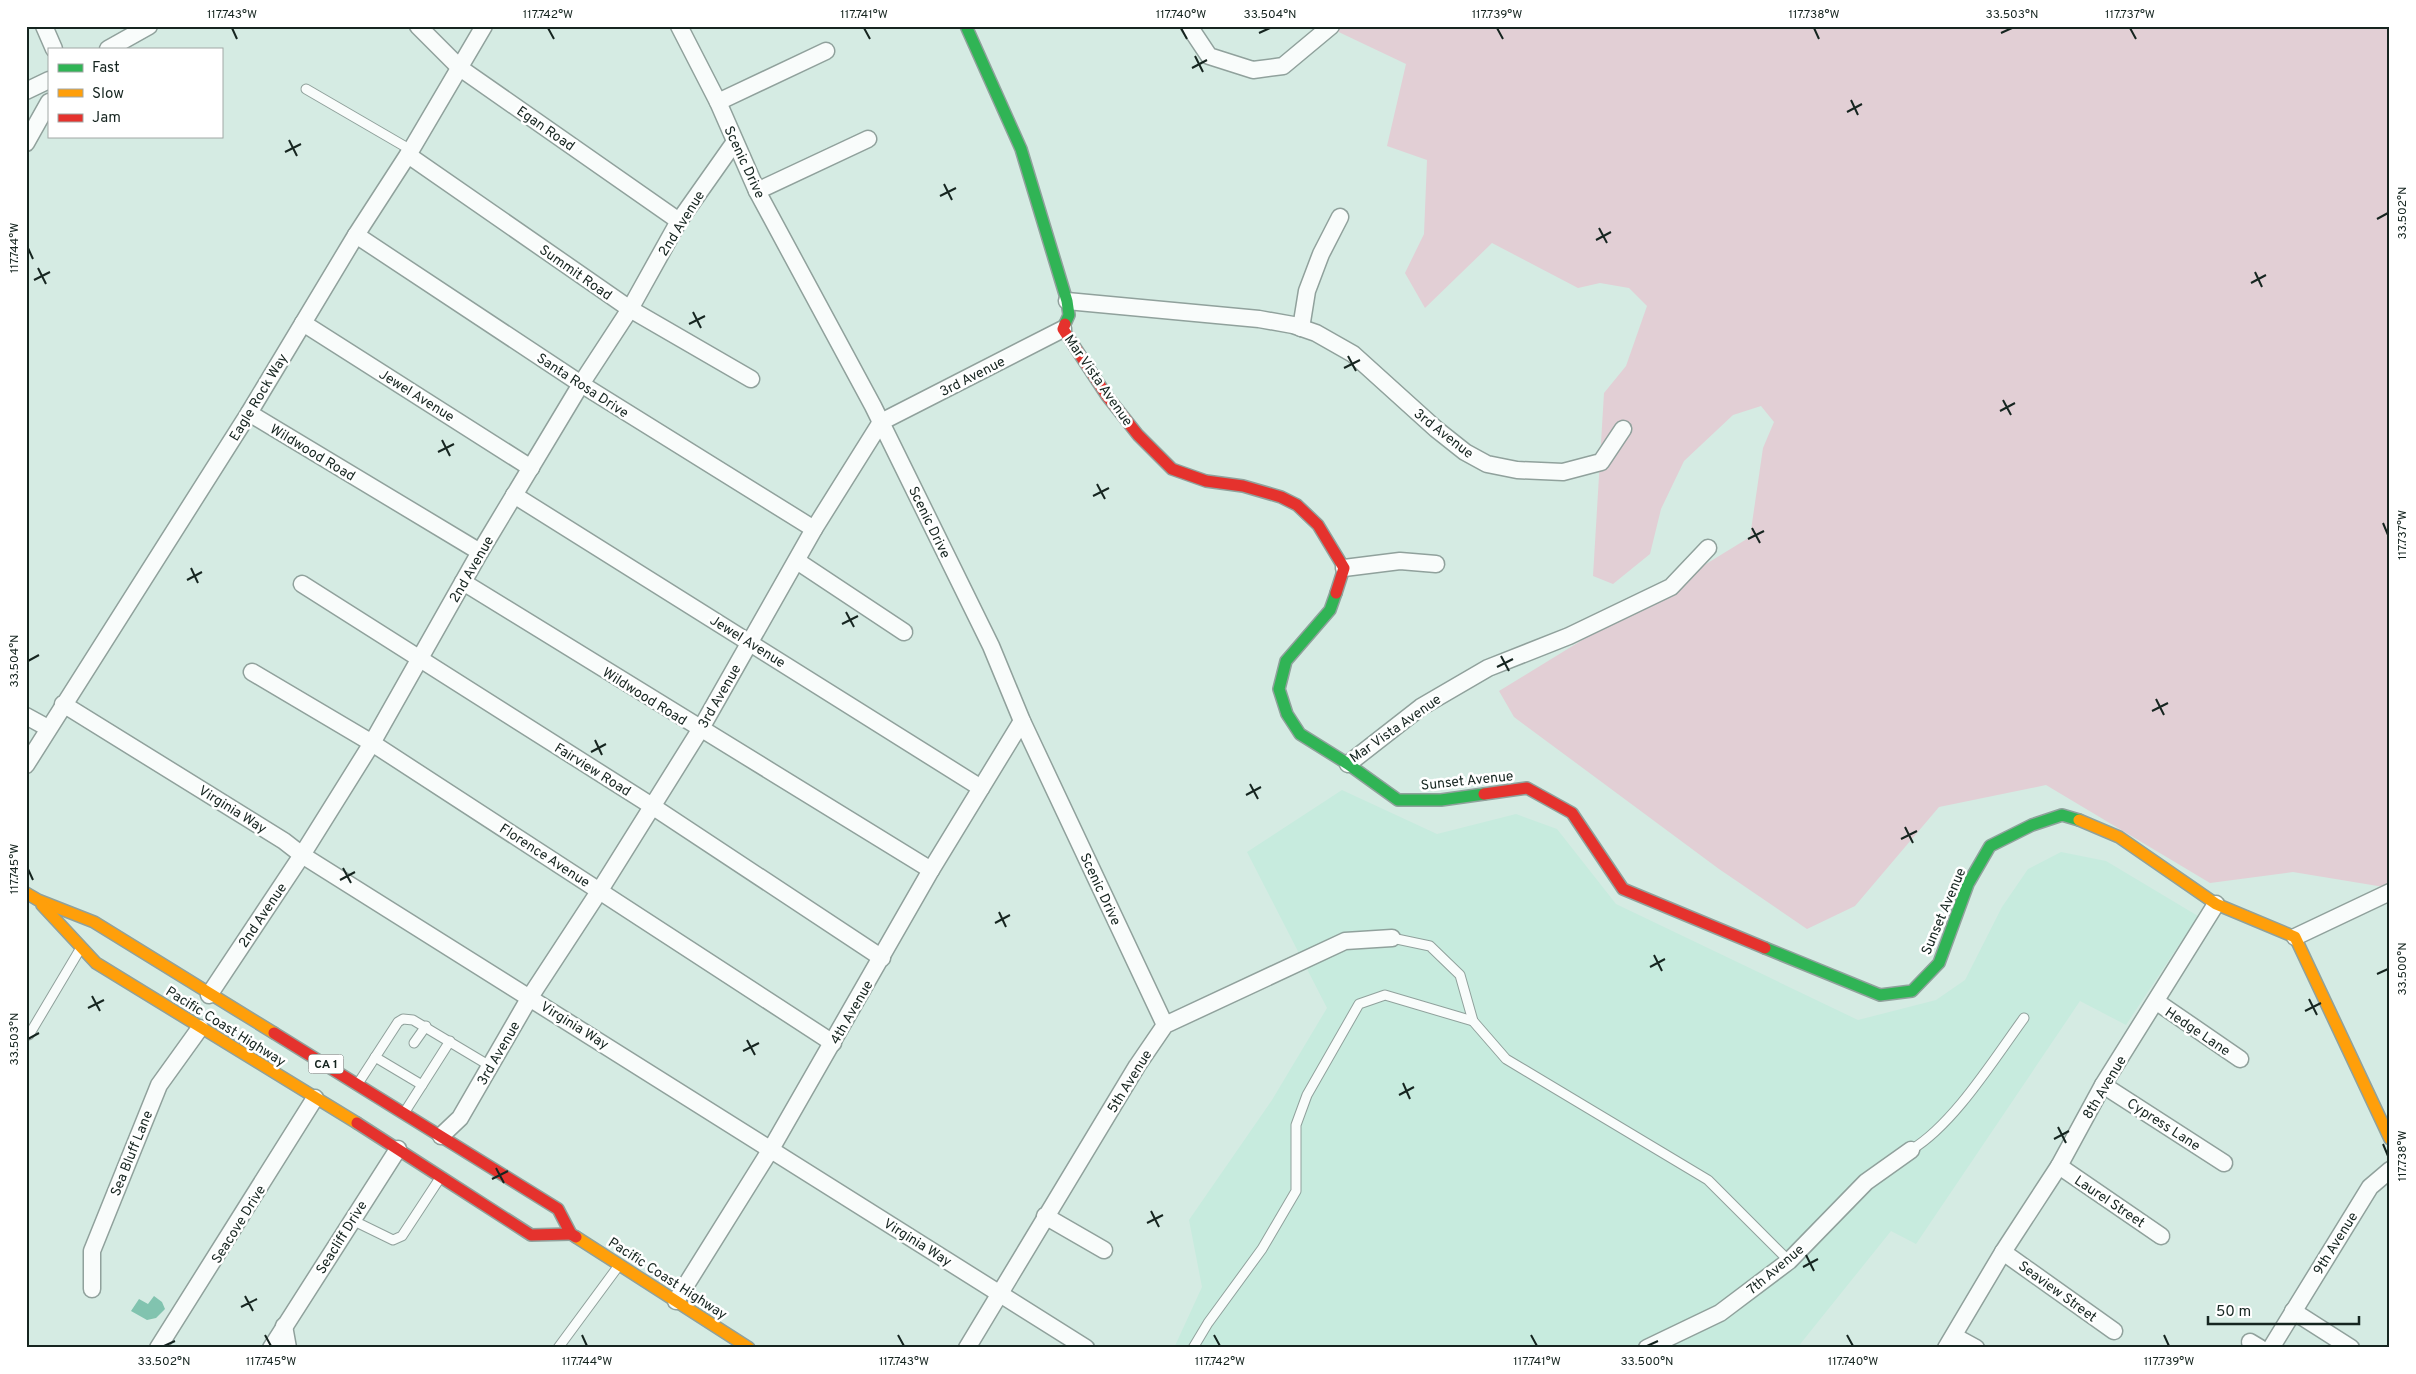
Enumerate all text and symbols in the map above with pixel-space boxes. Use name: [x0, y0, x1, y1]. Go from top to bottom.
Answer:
text: 117.743°W: [207, 7, 257, 23]
text: 117.742°W: [523, 7, 573, 23]
text: 117.741°W: [840, 7, 888, 23]
text: 117.740°W: [1156, 7, 1206, 23]
text: 33.504°N: [1243, 7, 1297, 23]
text: 117.739°W: [1472, 7, 1522, 23]
text: 117.738°W: [1788, 7, 1840, 23]
text: 33.503°N: [1986, 7, 2038, 23]
text: 117.737°W: [2105, 7, 2155, 23]
legend: [48, 48, 222, 138]
text: Fast: [92, 59, 120, 78]
text: Slow: [92, 85, 124, 104]
street label: Egan Road: [513, 103, 577, 155]
text: Jam: [92, 109, 121, 128]
street label: Scenic Drive: [719, 124, 768, 201]
text: 33.502°N: [2395, 187, 2411, 239]
street label: 2nd Avenue: [655, 188, 709, 260]
text: 117.744°W: [7, 223, 23, 273]
street label: Summit Road: [536, 242, 615, 305]
street label: Mar Vista Avenue: [1060, 332, 1136, 430]
street label: Santa Rosa Drive: [533, 350, 631, 422]
street label: Eagle Rock Way: [227, 351, 292, 445]
street label: 3rd Avenue: [937, 354, 1008, 401]
street label: Jewel Avenue: [375, 366, 457, 426]
street label: 3rd Avenue: [1410, 406, 1476, 463]
street label: Wildwood Road: [267, 421, 358, 485]
street label: Scenic Drive: [904, 484, 953, 561]
text: 117.737°W: [2395, 510, 2411, 560]
street label: 2nd Avenue: [446, 533, 498, 606]
street label: Jewel Avenue: [706, 612, 788, 672]
text: 33.504°N: [7, 634, 23, 688]
street label: 3rd Avenue: [695, 662, 745, 732]
street label: Wildwood Road: [599, 665, 690, 730]
street label: Mar Vista Avenue: [1347, 691, 1445, 767]
street label: Fairview Road: [551, 740, 634, 801]
street label: Sunset Avenue: [1420, 768, 1514, 795]
street label: Virginia Way: [195, 783, 269, 838]
street label: Florence Avenue: [496, 821, 593, 892]
text: 117.745°W: [7, 844, 23, 894]
street label: Scenic Drive: [1075, 851, 1124, 928]
street label: Sunset Avenue: [1918, 866, 1970, 958]
street label: 2nd Avenue: [235, 880, 291, 951]
text: 33.500°N: [2395, 942, 2411, 996]
street label: 4th Avenue: [827, 978, 877, 1048]
street label: Pacific Coast Highway: [162, 983, 288, 1071]
street label: Virginia Way: [537, 999, 611, 1054]
street label: Hedge Lane: [2161, 1004, 2233, 1060]
text: 33.503°N: [7, 1013, 23, 1065]
street label: 3rd Avenue: [474, 1019, 524, 1089]
street label: 5th Avenue: [1104, 1047, 1156, 1116]
street label: 8th Avenue: [2080, 1053, 2131, 1122]
road number: CA 1: [308, 1054, 344, 1074]
street label: Cypress Lane: [2123, 1095, 2203, 1155]
street label: Sea Bluff Lane: [108, 1108, 157, 1199]
text: 117.738°W: [2395, 1130, 2411, 1182]
street label: Laurel Street: [2071, 1172, 2148, 1232]
street label: Seacove Drive: [208, 1182, 270, 1267]
street label: Seacliff Drive: [313, 1198, 372, 1278]
street label: 9th Avenue: [2310, 1209, 2362, 1278]
street label: Virginia Way: [880, 1216, 954, 1271]
street label: Pacific Coast Highway: [605, 1234, 730, 1324]
street label: 7th Avenue: [1744, 1241, 1808, 1299]
street label: Seaview Street: [2015, 1258, 2100, 1326]
scale bar: [2208, 1294, 2360, 1326]
text: 50 m: [2216, 1303, 2251, 1322]
text: 33.502°N: [138, 1354, 190, 1370]
text: 117.745°W: [246, 1354, 296, 1370]
text: 117.744°W: [562, 1354, 612, 1370]
text: 117.743°W: [879, 1354, 929, 1370]
text: 117.742°W: [1195, 1354, 1245, 1370]
text: 117.741°W: [1513, 1354, 1561, 1370]
text: 33.500°N: [1620, 1354, 1674, 1370]
text: 117.740°W: [1828, 1354, 1878, 1370]
text: 117.739°W: [2144, 1354, 2194, 1370]

